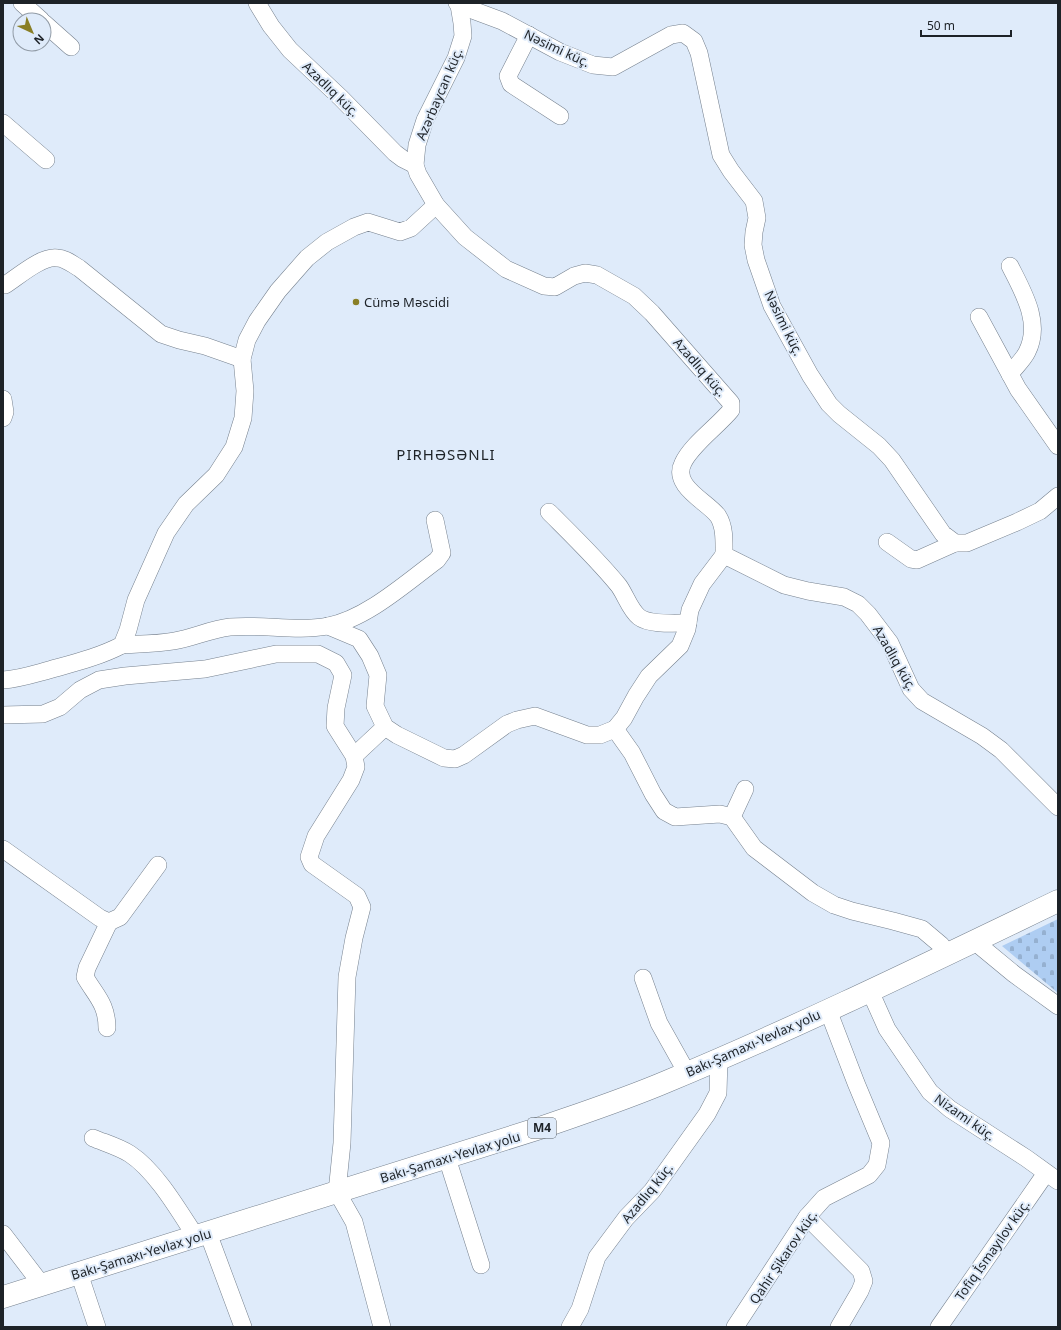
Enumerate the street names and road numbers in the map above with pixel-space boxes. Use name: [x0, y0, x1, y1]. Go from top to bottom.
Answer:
street label: Nəsimi küç.: [521, 25, 593, 71]
street label: Azərbaycan küç.: [411, 45, 467, 143]
street label: Azadlıq küç.: [299, 57, 363, 121]
street label: Nəsimi küç.: [760, 287, 808, 359]
street label: Azadlıq küç.: [669, 334, 731, 400]
street label: Azadlıq küç.: [869, 622, 921, 694]
street label: Bakı-Şamaxı-Yevlax yolu: [683, 1005, 823, 1081]
street label: Nizami küç.: [931, 1089, 999, 1145]
road number: M4: [528, 1118, 556, 1138]
street label: Bakı-Şamaxı-Yevlax yolu: [378, 1127, 522, 1187]
street label: Azadlıq küç.: [617, 1159, 677, 1227]
street label: Tofiq İsmayılov küç.: [950, 1196, 1034, 1304]
street label: Qahir Şikarov küç.: [745, 1206, 821, 1308]
street label: Bakı-Şamaxı-Yevlax yolu: [69, 1224, 213, 1284]

